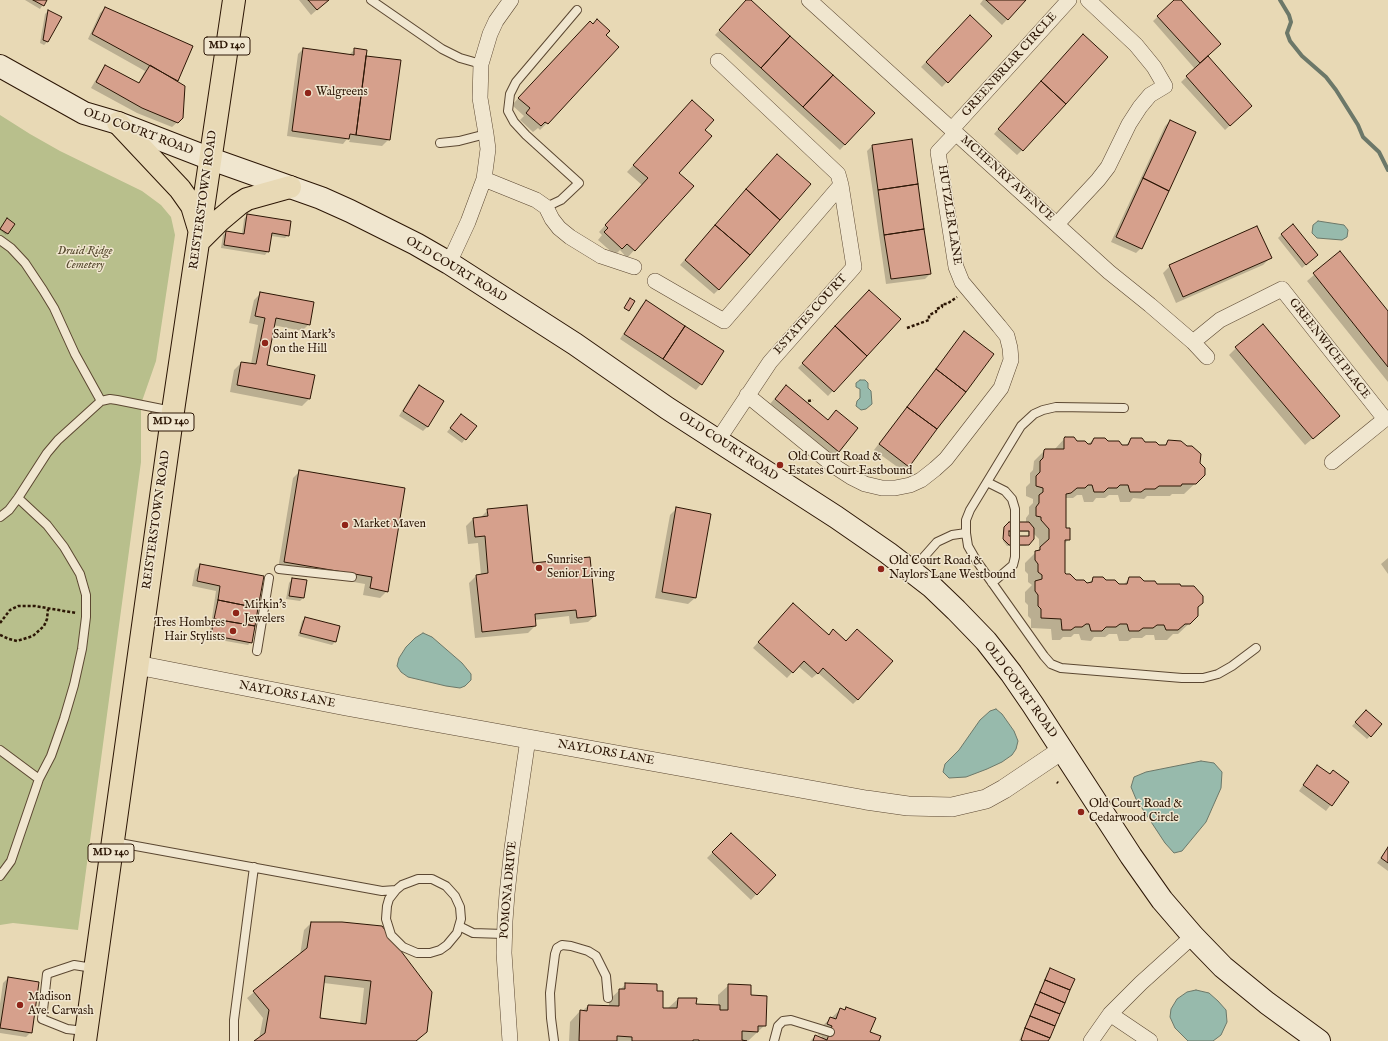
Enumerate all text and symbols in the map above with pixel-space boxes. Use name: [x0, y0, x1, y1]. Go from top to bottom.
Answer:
street label: GREENBRIAR CIRCLE: [959, 10, 1061, 120]
road number: MD 140: [204, 37, 250, 55]
place label: Walgreens: [316, 86, 368, 100]
marker: Walgreens: [303, 88, 313, 98]
street label: OLD COURT ROAD: [81, 105, 195, 159]
street label: REISTERSTOWN ROAD: [187, 130, 221, 270]
street label: MCHENRY AVENUE: [957, 133, 1057, 225]
street label: HUTZLER LANE: [934, 164, 964, 266]
street label: OLD COURT ROAD: [403, 234, 509, 306]
park label: Druid Ridge Cemetery: [57, 245, 113, 273]
street label: ESTATES COURT: [771, 272, 851, 358]
street label: GREENWICH PLACE: [1285, 296, 1373, 402]
place label: Saint Mark's on the Hill: [273, 329, 335, 357]
marker: Saint Mark's on the Hill: [260, 338, 270, 348]
street label: OLD COURT ROAD: [676, 409, 780, 485]
road number: MD 140: [148, 413, 194, 431]
street label: REISTERSTOWN ROAD: [140, 450, 174, 590]
place label: Old Court Road & Estates Court Eastbound: [788, 451, 912, 479]
marker: Old Court Road & Estates Court Eastbound: [775, 460, 785, 470]
place label: Market Maven: [353, 518, 426, 532]
marker: Market Maven: [340, 520, 350, 530]
place label: Sunrise Senior Living: [547, 554, 615, 582]
place label: Old Court Road & Naylors Lane Westbound: [889, 555, 1016, 583]
marker: Sunrise Senior Living: [534, 563, 544, 573]
marker: Old Court Road & Naylors Lane Westbound: [876, 564, 886, 574]
place label: Mirkin's Jewelers: [244, 599, 286, 627]
marker: Mirkin's Jewelers: [231, 608, 241, 618]
place label: Tres Hombres Hair Stylists: [154, 617, 225, 645]
marker: Tres Hombres Hair Stylists: [228, 626, 238, 636]
street label: OLD COURT ROAD: [980, 639, 1060, 741]
street label: NAYLORS LANE: [238, 679, 336, 711]
street label: NAYLORS LANE: [557, 737, 655, 769]
place label: Old Court Road & Cedarwood Circle: [1089, 798, 1182, 826]
marker: Old Court Road & Cedarwood Circle: [1076, 807, 1086, 817]
street label: POMONA DRIVE: [498, 840, 520, 940]
road number: MD 140: [88, 844, 134, 862]
place label: Madison Ave. Carwash: [28, 991, 94, 1019]
marker: Madison Ave. Carwash: [15, 1000, 25, 1010]

